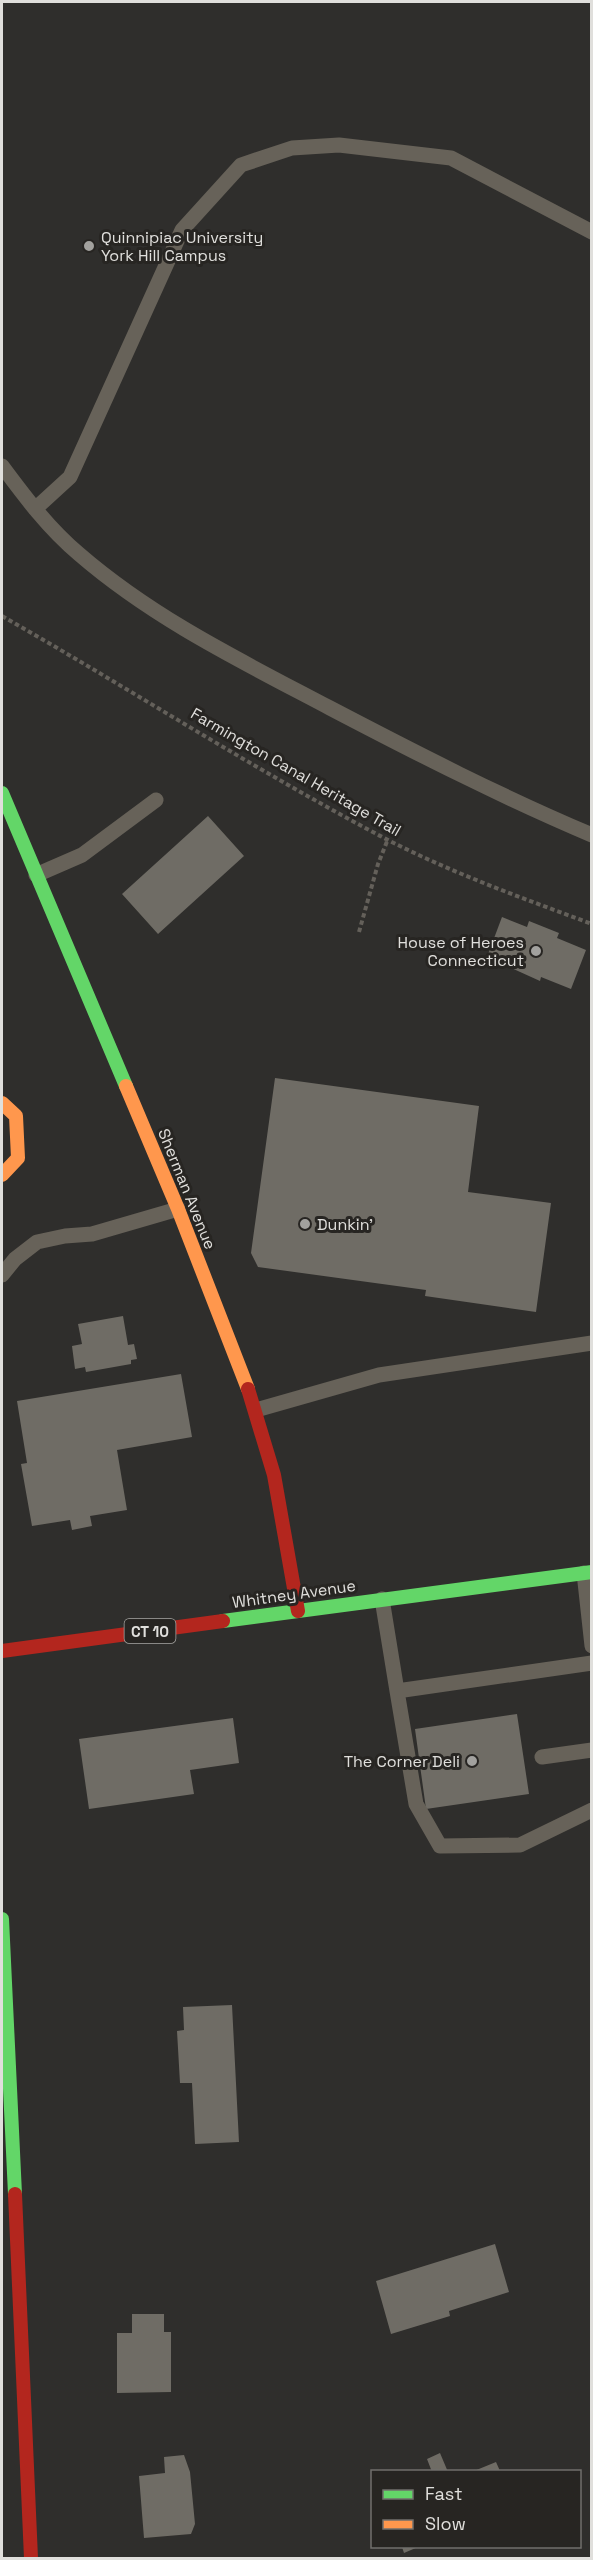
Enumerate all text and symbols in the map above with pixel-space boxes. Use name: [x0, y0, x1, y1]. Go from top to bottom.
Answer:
place label: Quinnipiac University York Hill Campus: [101, 227, 263, 266]
marker: Quinnipiac University York Hill Campus: [82, 239, 96, 253]
street label: Farmington Canal Heritage Trail: [187, 703, 405, 841]
place label: House of Heroes Connecticut: [398, 932, 524, 971]
marker: House of Heroes Connecticut: [529, 944, 543, 958]
street label: Sherman Avenue: [153, 1126, 221, 1252]
place label: Dunkin': [317, 1214, 373, 1235]
marker: Dunkin': [298, 1217, 312, 1231]
street label: Whitney Avenue: [231, 1575, 357, 1613]
road number: CT 10: [124, 1619, 176, 1643]
place label: The Corner Deli: [344, 1751, 460, 1772]
marker: The Corner Deli: [465, 1754, 479, 1768]
legend: [371, 2470, 581, 2548]
text: Fast: [425, 2482, 462, 2505]
text: Slow: [425, 2512, 466, 2535]

